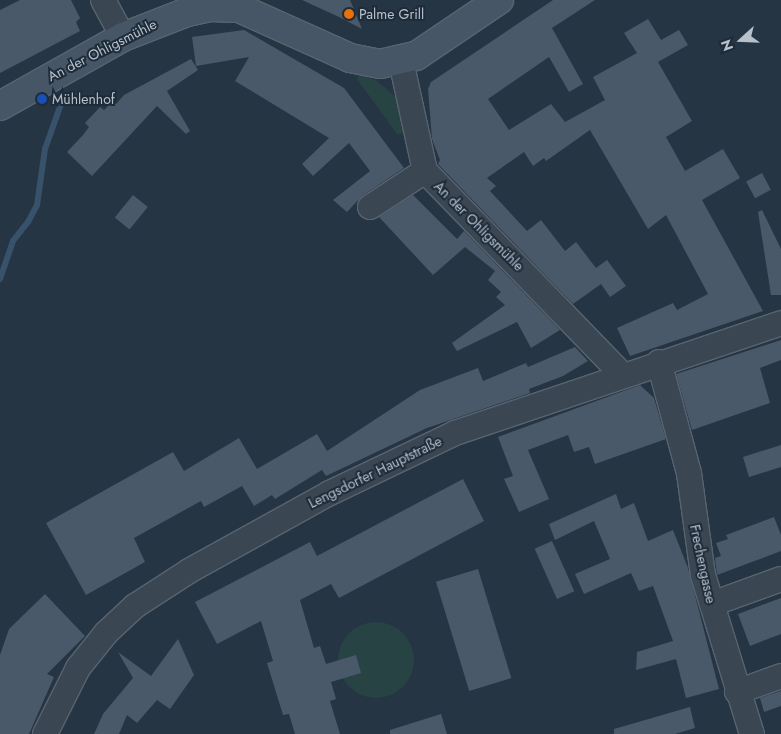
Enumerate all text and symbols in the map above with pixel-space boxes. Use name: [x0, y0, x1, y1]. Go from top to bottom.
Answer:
place label: Palme Grill: [359, 6, 424, 22]
marker: Palme Grill: [343, 8, 355, 20]
street label: An der Ohligsmühle: [45, 15, 159, 85]
north arrow: [716, 15, 766, 65]
text: N: [716, 36, 738, 54]
place label: Mühlenhof: [52, 91, 115, 107]
marker: Mühlenhof: [36, 93, 48, 105]
street label: An der Ohligsmühle: [431, 178, 527, 274]
street label: Lengsdorfer Hauptstraße: [306, 432, 444, 512]
street label: Frechengasse: [686, 523, 720, 605]

